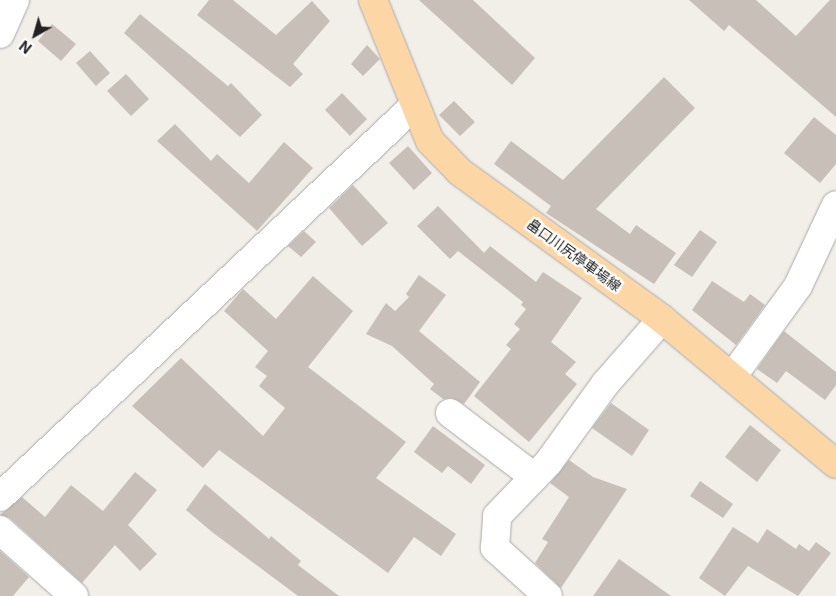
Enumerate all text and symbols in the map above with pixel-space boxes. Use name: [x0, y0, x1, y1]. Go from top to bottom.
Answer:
north arrow: [10, 10, 60, 60]
text: N: [16, 37, 35, 57]
street label: 畠口川尻停車場線: [524, 215, 624, 295]

